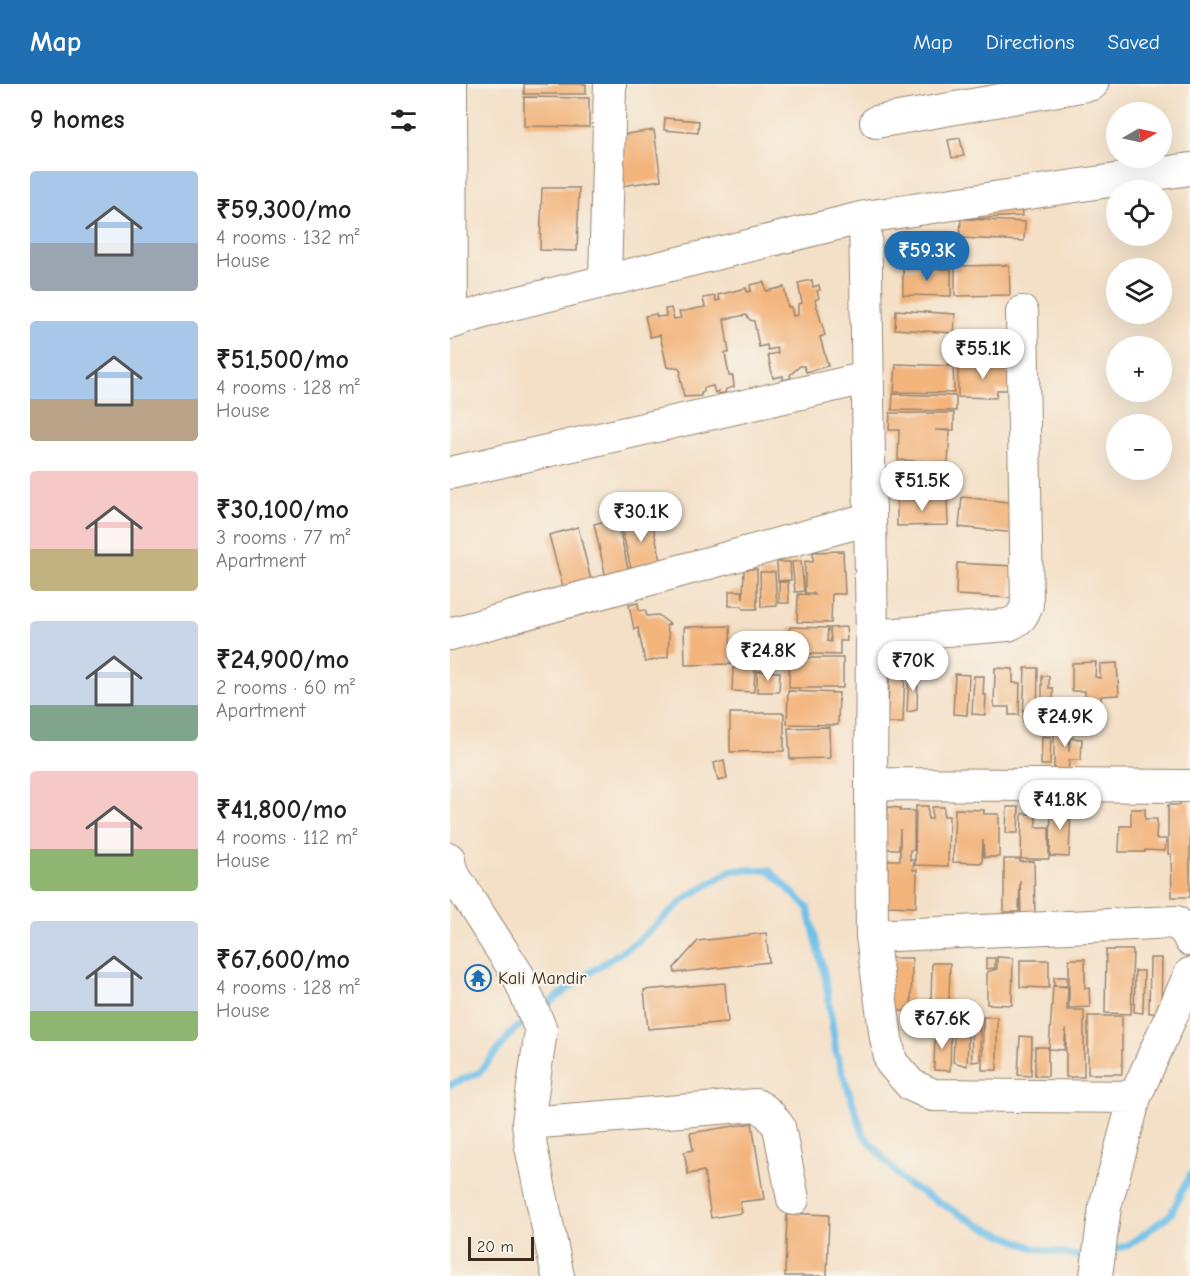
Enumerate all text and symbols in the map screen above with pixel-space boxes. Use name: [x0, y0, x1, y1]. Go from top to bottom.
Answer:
text: Map: [30, 26, 81, 58]
text: Map: [913, 30, 953, 54]
text: Directions: [986, 30, 1075, 54]
text: Saved: [1108, 30, 1160, 54]
north arrow: [1106, 102, 1172, 168]
map controls: [1106, 102, 1172, 480]
icon: filters: [387, 104, 420, 137]
text: 9 homes: [30, 105, 125, 135]
button: locate: [1106, 180, 1172, 246]
icon: home: [78, 195, 150, 267]
text: ₹59,300/mo: [216, 195, 351, 225]
text: 4 rooms · 132 m²: [216, 226, 360, 249]
pin: ₹59.3K: [878, 231, 976, 282]
text: ₹59.3K: [898, 239, 956, 262]
text: House: [216, 249, 270, 272]
button: layers: [1106, 258, 1172, 324]
pin: ₹55.1K: [934, 329, 1032, 380]
button: +: [1106, 336, 1172, 402]
text: ₹55.1K: [955, 337, 1011, 360]
icon: home: [78, 345, 150, 417]
text: ₹51,500/mo: [216, 345, 349, 375]
text: 4 rooms · 128 m²: [216, 376, 360, 399]
text: House: [216, 399, 270, 422]
button: −: [1106, 414, 1172, 480]
pin: ₹51.5K: [873, 461, 971, 512]
text: ₹51.5K: [894, 469, 950, 492]
pin: ₹30.1K: [592, 492, 690, 543]
icon: home: [78, 495, 150, 567]
text: ₹30,100/mo: [216, 495, 349, 525]
text: ₹30.1K: [613, 500, 669, 523]
text: 3 rooms · 77 m²: [216, 526, 350, 549]
text: Apartment: [216, 549, 306, 572]
pin: ₹24.8K: [719, 631, 817, 682]
text: ₹24.8K: [740, 639, 796, 662]
pin: ₹70K: [877, 641, 949, 692]
icon: home: [78, 645, 150, 717]
text: ₹24,900/mo: [216, 645, 349, 675]
text: ₹70K: [891, 649, 935, 672]
text: 2 rooms · 60 m²: [216, 676, 355, 699]
pin: ₹24.9K: [1016, 697, 1114, 748]
text: Apartment: [216, 699, 306, 722]
text: ₹24.9K: [1037, 705, 1093, 728]
pin: ₹41.8K: [1011, 780, 1109, 831]
text: ₹41.8K: [1033, 788, 1087, 811]
icon: home: [78, 795, 150, 867]
text: ₹41,800/mo: [216, 795, 347, 825]
text: 4 rooms · 112 m²: [216, 826, 357, 849]
text: House: [216, 849, 270, 872]
icon: home: [78, 945, 150, 1017]
text: ₹67,600/mo: [216, 945, 350, 975]
temple icon: Kali Mandir: [463, 963, 493, 993]
place label: Kali Mandir: [498, 968, 587, 989]
text: 4 rooms · 128 m²: [216, 976, 360, 999]
text: House: [216, 999, 270, 1022]
pin: ₹67.6K: [893, 999, 991, 1050]
text: ₹67.6K: [914, 1007, 970, 1030]
scale bar: [468, 1234, 534, 1262]
text: 20 m: [477, 1238, 514, 1256]

